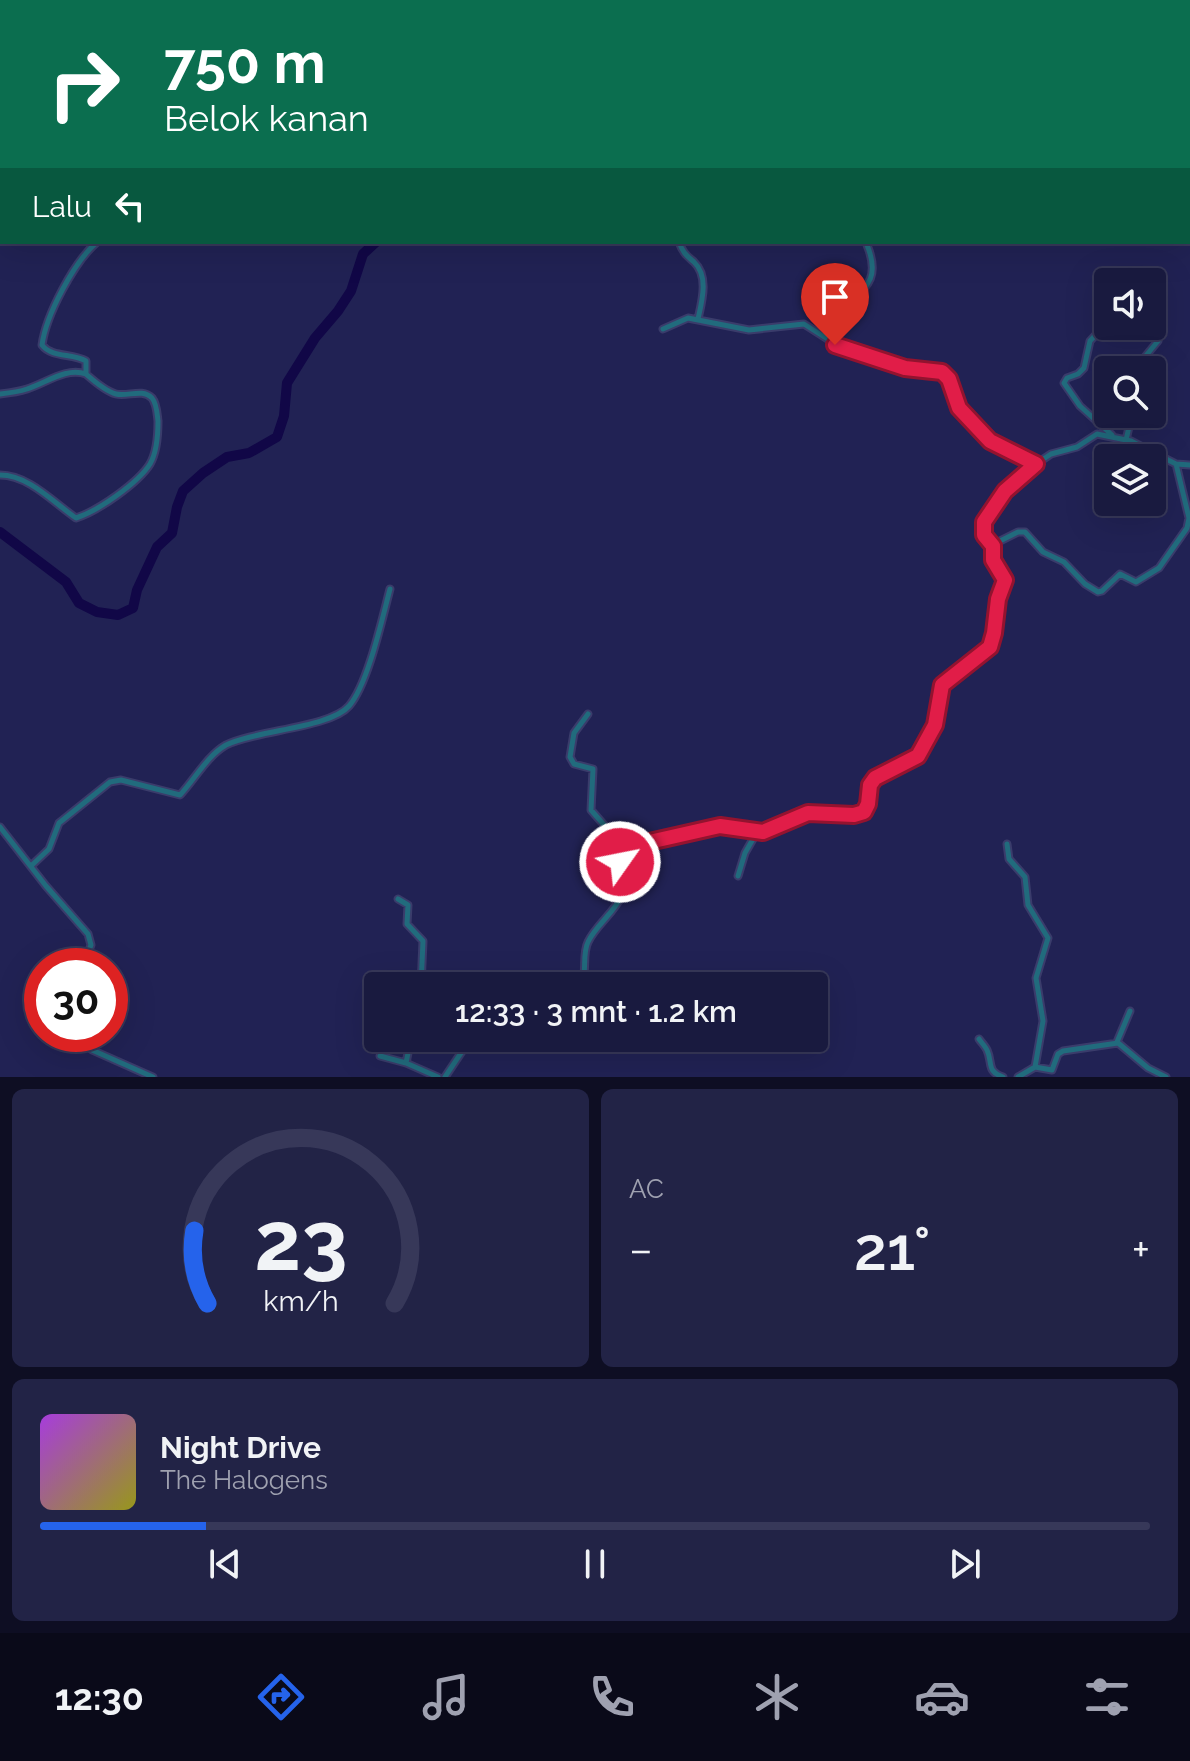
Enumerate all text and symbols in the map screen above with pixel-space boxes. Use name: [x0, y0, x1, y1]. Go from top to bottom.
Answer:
text: 750 m: [164, 30, 326, 96]
icon: right: [32, 32, 136, 136]
text: Belok kanan: [164, 97, 369, 139]
icon: left: [108, 184, 152, 228]
text: Lalu: [32, 189, 92, 224]
pin: [801, 263, 869, 345]
map controls: [1094, 268, 1166, 516]
button: sound: [1094, 268, 1166, 340]
icon: arrive: [813, 275, 857, 319]
button: search: [1094, 356, 1166, 428]
button: layers: [1094, 444, 1166, 516]
position arrow: [578, 820, 662, 904]
speed limit sign: 30: [24, 948, 128, 1052]
text: 12:33 · 3 mnt · 1.2 km: [455, 994, 737, 1029]
text: AC: [629, 1174, 664, 1204]
text: 23: [254, 1192, 347, 1289]
text: 21°: [854, 1214, 931, 1284]
text: −: [629, 1224, 653, 1275]
text: +: [1132, 1224, 1150, 1275]
text: km/h: [263, 1284, 338, 1318]
text: Night Drive: [160, 1430, 321, 1465]
text: The Halogens: [160, 1465, 328, 1495]
icon: previous: [203, 1542, 247, 1586]
icon: pause: [573, 1542, 617, 1586]
icon: next: [943, 1542, 987, 1586]
icon: directions: [253, 1669, 309, 1725]
icon: music: [418, 1669, 474, 1725]
icon: phone: [584, 1669, 640, 1725]
icon: climate: [749, 1669, 805, 1725]
icon: car: [914, 1669, 970, 1725]
icon: filters: [1079, 1669, 1135, 1725]
text: 12:30: [55, 1676, 144, 1718]

